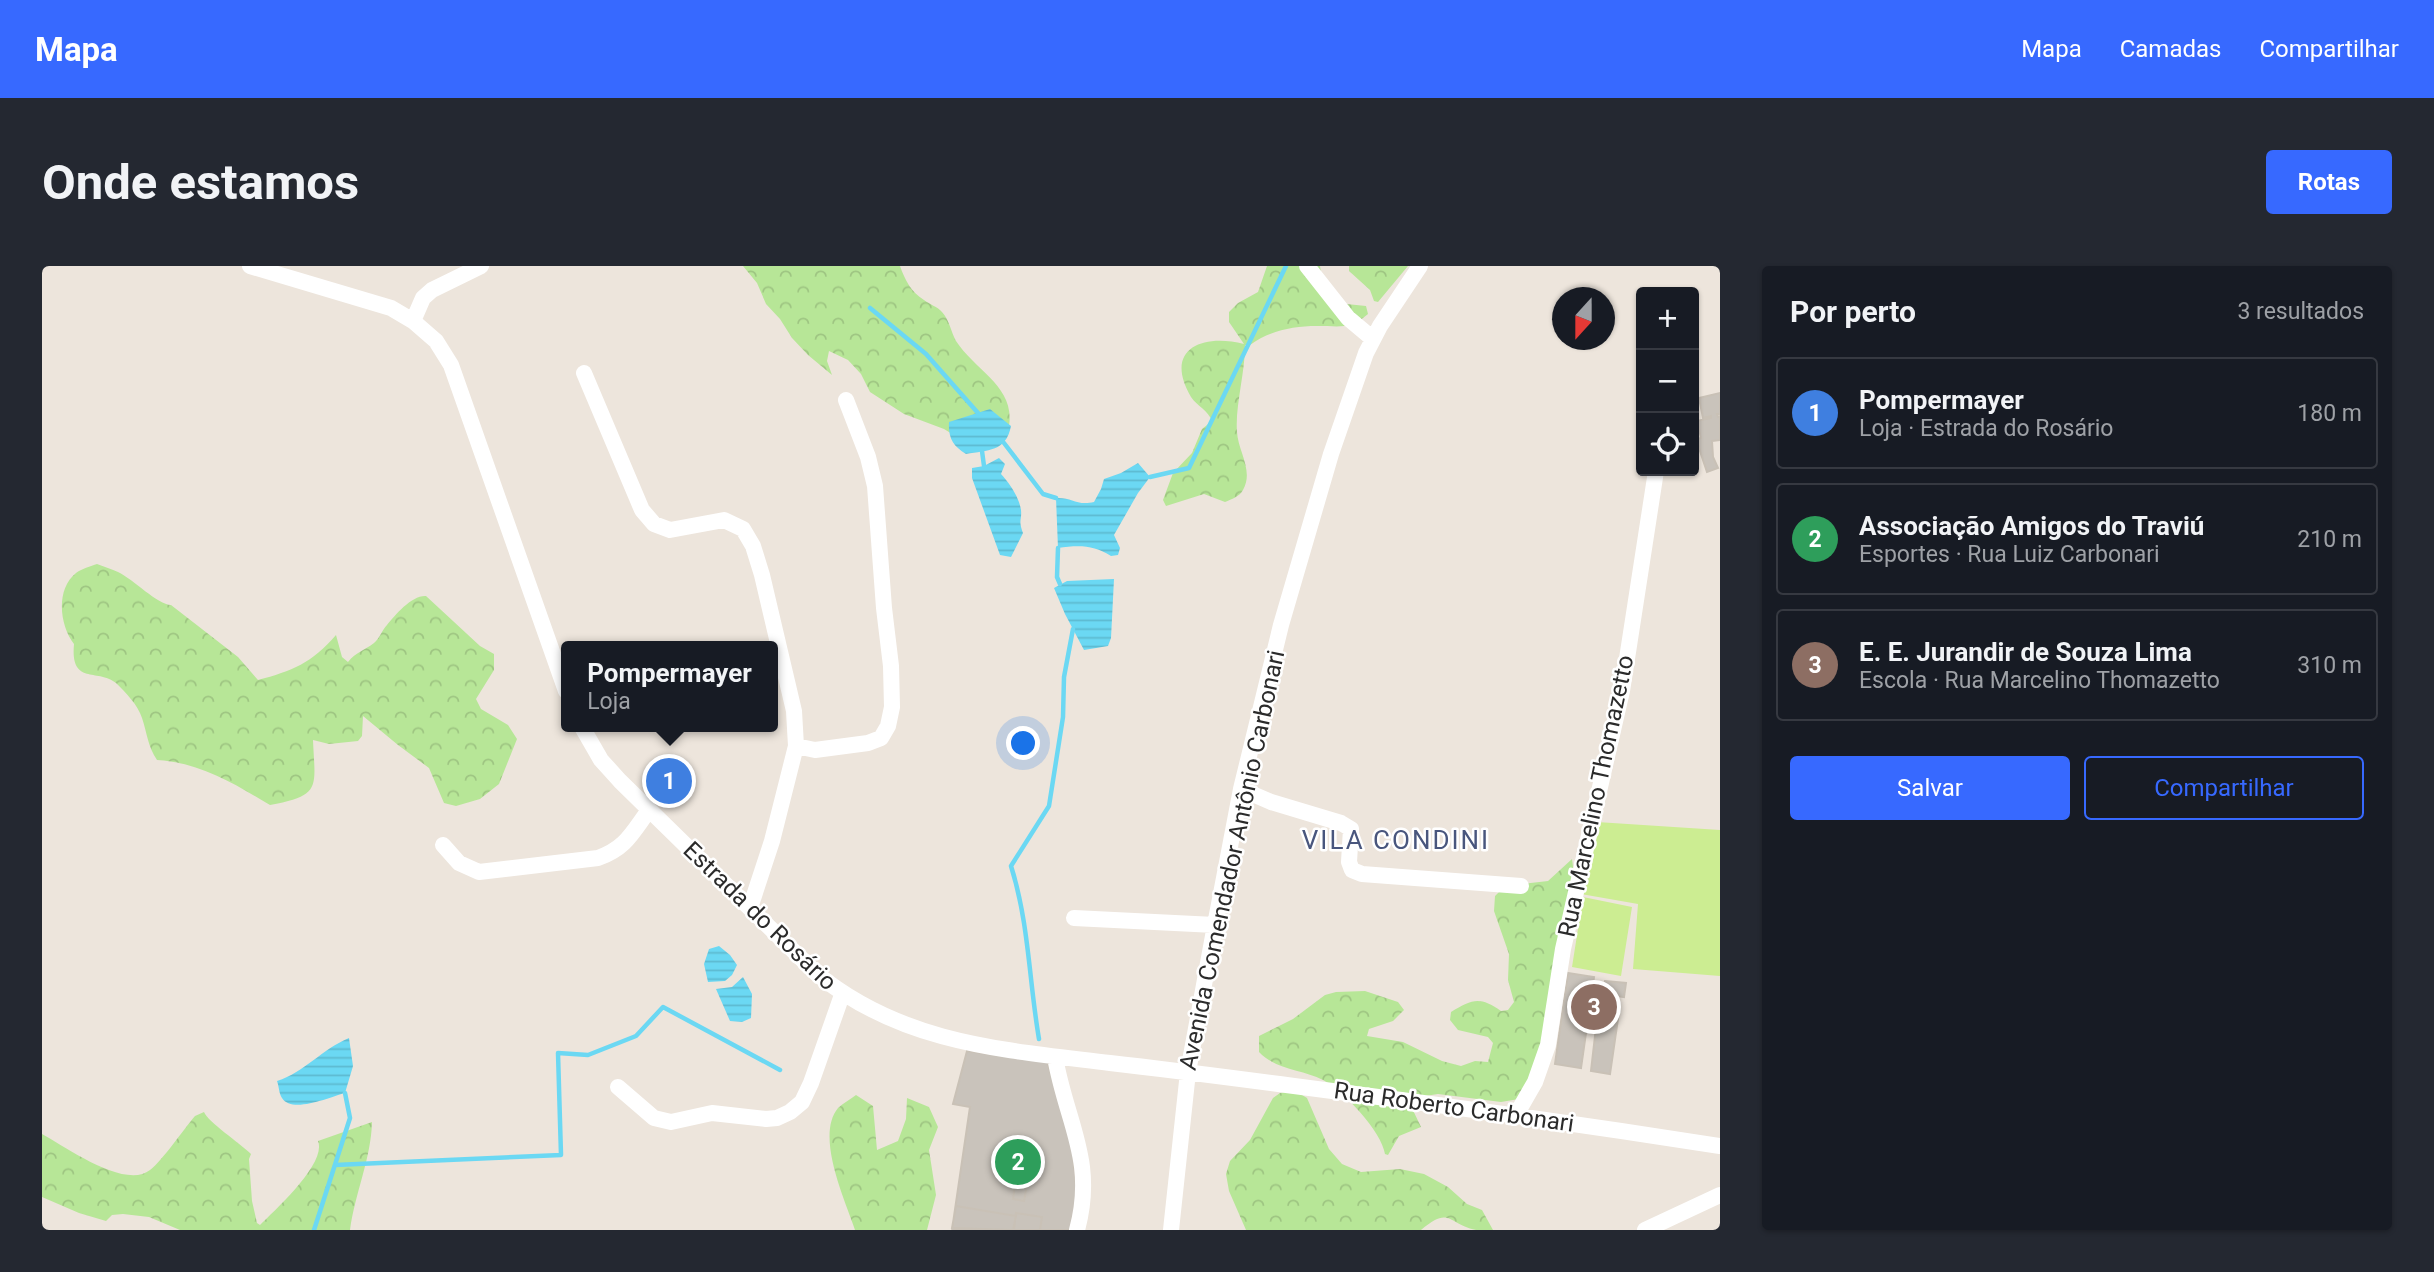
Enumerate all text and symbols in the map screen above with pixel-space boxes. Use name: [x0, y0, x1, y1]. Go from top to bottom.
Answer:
text: Mapa: [35, 30, 118, 69]
text: Mapa: [2021, 35, 2082, 63]
text: Camadas: [2120, 35, 2221, 63]
text: Compartilhar: [2259, 35, 2399, 63]
button: Rotas: [2266, 150, 2392, 214]
text: Onde estamos: [42, 154, 359, 211]
north arrow: [1552, 287, 1615, 350]
map controls: [1636, 287, 1699, 476]
button: +: [1636, 287, 1699, 350]
text: Por perto: [1790, 294, 1916, 329]
text: 3 resultados: [2237, 298, 2364, 325]
button: −: [1636, 350, 1699, 413]
text: Pompermayer: [1859, 385, 2024, 415]
text: 1: [1808, 400, 1822, 427]
text: 180 m: [2297, 400, 2362, 427]
button: locate: [1636, 413, 1699, 476]
text: Loja · Estrada do Rosário: [1859, 415, 2113, 442]
text: Associação Amigos do Traviú: [1859, 511, 2204, 541]
text: 2: [1808, 526, 1822, 553]
text: 210 m: [2297, 526, 2362, 553]
text: Esportes · Rua Luiz Carbonari: [1859, 541, 2160, 568]
text: E. E. Jurandir de Souza Lima: [1859, 637, 2192, 667]
popup: [561, 641, 778, 732]
street label: Avenida Comendador Antônio Carbonari: [1174, 648, 1290, 1072]
text: 3: [1808, 652, 1822, 679]
text: 310 m: [2297, 652, 2362, 679]
street label: Rua Marcelino Thomazetto: [1552, 653, 1640, 939]
text: Pompermayer: [587, 658, 752, 688]
text: Escola · Rua Marcelino Thomazetto: [1859, 667, 2220, 694]
text: Loja: [587, 688, 631, 715]
your location: [1006, 726, 1040, 760]
pin: 1: [646, 755, 692, 807]
button: Salvar: [1790, 756, 2070, 820]
button: Compartilhar: [2084, 756, 2364, 820]
district label: VILA CONDINI: [1302, 825, 1490, 855]
street label: Estrada do Rosário: [678, 836, 842, 996]
pin: 3: [1571, 981, 1617, 1033]
street label: Rua Roberto Carbonari: [1332, 1076, 1576, 1138]
pin: 2: [995, 1136, 1041, 1188]

